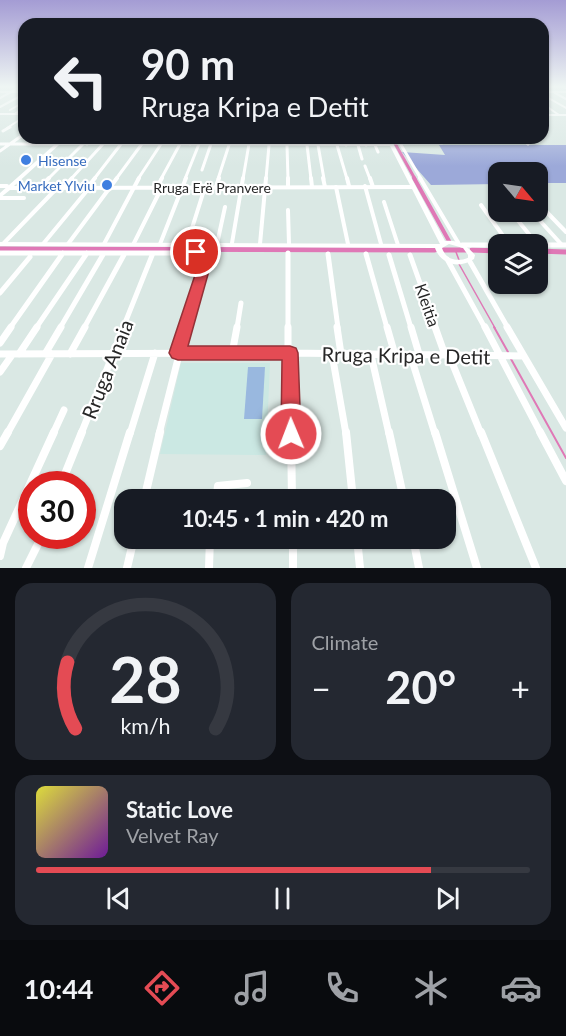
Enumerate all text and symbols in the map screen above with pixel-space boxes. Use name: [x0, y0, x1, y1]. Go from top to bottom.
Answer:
text: 90 m: [141, 39, 235, 89]
icon: left: [42, 42, 120, 120]
text: Rruga Kripa e Detit: [141, 90, 369, 123]
place label: Hisense: [38, 152, 87, 169]
marker: Hisense: [19, 153, 33, 167]
north arrow: [488, 162, 548, 222]
map controls: [488, 162, 548, 294]
place label: Market Ylviu: [18, 177, 95, 194]
marker: Market Ylviu: [100, 178, 114, 192]
street label: Rruga Erë Pranvere: [153, 179, 271, 196]
pin: [170, 226, 221, 277]
button: layers: [488, 234, 548, 294]
icon: arrive: [179, 235, 212, 268]
street label: Kleitia: [412, 281, 444, 329]
street label: Rruga Anaia: [76, 316, 138, 422]
street label: Rruga Kripa e Detit: [321, 342, 491, 368]
position arrow: [259, 402, 323, 466]
speed limit sign: 30: [18, 471, 96, 549]
text: 10:45 · 1 min · 420 m: [182, 505, 388, 532]
text: Climate: [312, 630, 378, 654]
text: 28: [109, 641, 181, 716]
text: 20°: [385, 660, 456, 714]
text: −: [312, 668, 331, 708]
text: +: [511, 668, 530, 708]
text: km/h: [120, 713, 170, 739]
text: Static Love: [126, 796, 233, 823]
text: Velvet Ray: [126, 823, 219, 847]
icon: previous: [102, 882, 135, 915]
icon: pause: [266, 882, 299, 915]
icon: next: [431, 882, 464, 915]
icon: directions: [141, 967, 183, 1009]
icon: music: [231, 967, 273, 1009]
icon: phone: [321, 967, 363, 1009]
icon: climate: [410, 967, 452, 1009]
icon: car: [500, 967, 542, 1009]
text: 10:44: [24, 972, 93, 1005]

